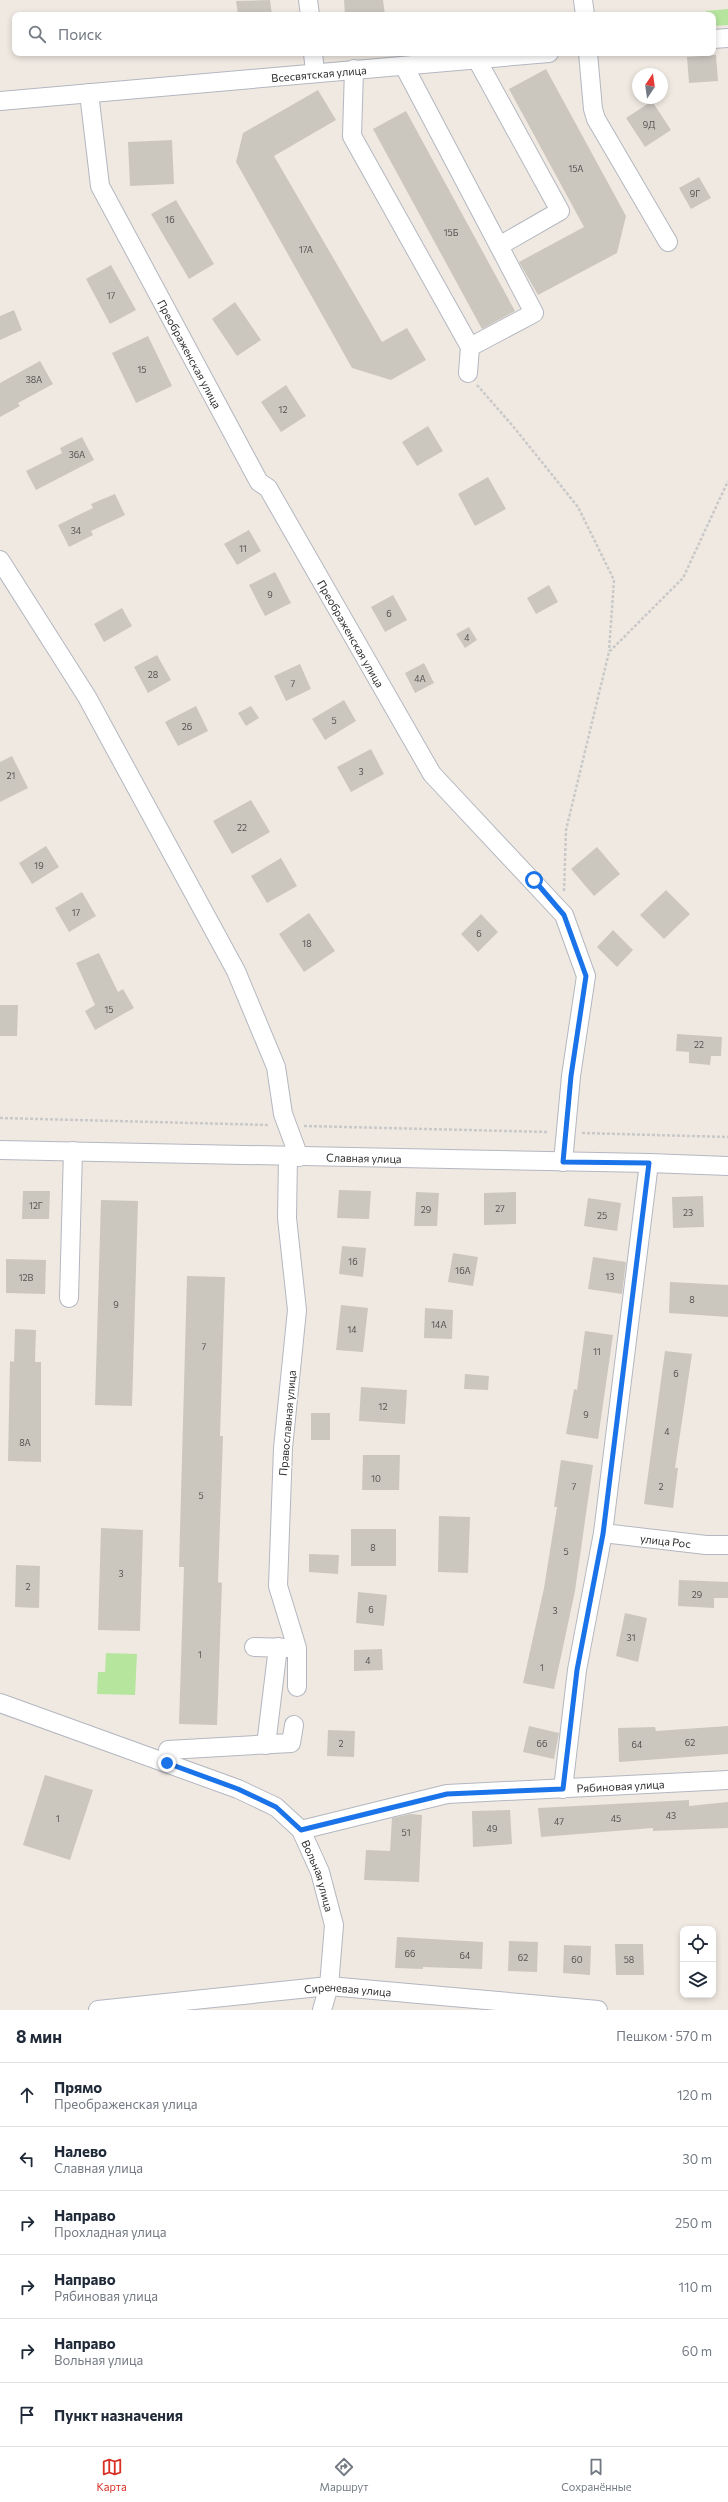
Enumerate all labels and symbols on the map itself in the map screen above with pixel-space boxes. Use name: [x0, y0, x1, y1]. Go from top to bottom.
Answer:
street label: Всесвятская улица: [271, 62, 367, 84]
north arrow: [632, 68, 668, 104]
house number: 9Д: [643, 119, 655, 130]
house number: 15А: [568, 163, 584, 174]
house number: 9Г: [690, 188, 700, 199]
house number: 16: [165, 214, 175, 225]
house number: 15Б: [444, 227, 459, 238]
house number: 17А: [299, 244, 313, 255]
house number: 17: [107, 290, 116, 301]
street label: Преображенская улица: [156, 297, 225, 410]
house number: 15: [137, 364, 147, 375]
house number: 38А: [26, 374, 42, 385]
house number: 12: [279, 404, 287, 415]
house number: 36А: [69, 449, 85, 460]
house number: 34: [71, 525, 82, 536]
house number: 11: [239, 543, 247, 554]
street label: Преображенская улица: [315, 577, 387, 689]
house number: 9: [267, 589, 273, 600]
house number: 6: [386, 608, 392, 619]
house number: 4: [464, 632, 470, 643]
house number: 28: [148, 669, 158, 680]
house number: 4А: [414, 673, 426, 684]
house number: 7: [291, 678, 296, 689]
house number: 5: [331, 715, 337, 726]
house number: 26: [182, 721, 192, 732]
house number: 3: [358, 766, 364, 777]
house number: 21: [7, 770, 15, 781]
house number: 22: [237, 822, 247, 833]
house number: 19: [34, 860, 44, 871]
route start: [525, 871, 543, 889]
house number: 17: [72, 907, 81, 918]
house number: 6: [476, 928, 482, 939]
house number: 18: [302, 938, 312, 949]
house number: 15: [104, 1004, 114, 1015]
house number: 22: [694, 1039, 704, 1050]
street label: Славная улица: [326, 1150, 402, 1165]
house number: 12Г: [29, 1200, 43, 1211]
house number: 27: [495, 1203, 505, 1214]
house number: 29: [421, 1204, 431, 1215]
house number: 23: [683, 1207, 693, 1218]
house number: 25: [597, 1210, 607, 1221]
house number: 16: [348, 1256, 358, 1267]
house number: 16А: [455, 1265, 471, 1276]
house number: 13: [606, 1271, 614, 1282]
house number: 12В: [19, 1272, 34, 1283]
house number: 8: [689, 1294, 695, 1305]
house number: 9: [113, 1299, 119, 1310]
house number: 14А: [431, 1319, 447, 1330]
house number: 14: [347, 1324, 357, 1335]
house number: 7: [202, 1341, 207, 1352]
house number: 11: [593, 1346, 601, 1357]
house number: 6: [673, 1368, 679, 1379]
street label: Православная улица: [276, 1370, 298, 1476]
house number: 12: [379, 1401, 387, 1412]
house number: 9: [583, 1409, 589, 1420]
house number: 4: [664, 1426, 670, 1437]
house number: 8А: [19, 1437, 31, 1448]
house number: 10: [371, 1473, 381, 1484]
house number: 7: [572, 1481, 577, 1492]
house number: 2: [659, 1481, 664, 1492]
house number: 5: [198, 1490, 204, 1501]
street label: улица Рос: [640, 1531, 692, 1550]
house number: 8: [370, 1542, 376, 1553]
house number: 5: [563, 1546, 569, 1557]
house number: 3: [118, 1568, 124, 1579]
house number: 2: [26, 1581, 31, 1592]
house number: 29: [692, 1589, 702, 1600]
house number: 6: [368, 1604, 374, 1615]
house number: 3: [552, 1605, 558, 1616]
house number: 31: [627, 1632, 635, 1643]
house number: 1: [198, 1649, 202, 1660]
house number: 4: [365, 1655, 371, 1666]
house number: 1: [540, 1662, 544, 1673]
house number: 62: [685, 1737, 695, 1748]
house number: 2: [339, 1738, 344, 1749]
house number: 66: [537, 1738, 547, 1749]
house number: 64: [632, 1739, 643, 1750]
route end: [158, 1754, 176, 1772]
street label: Рябиновая улица: [576, 1777, 665, 1794]
house number: 43: [666, 1810, 676, 1821]
house number: 1: [56, 1813, 60, 1824]
house number: 45: [611, 1813, 621, 1824]
house number: 47: [554, 1816, 564, 1827]
house number: 49: [487, 1823, 497, 1834]
house number: 51: [401, 1827, 411, 1838]
street label: Вольная улица: [300, 1837, 337, 1913]
house number: 66: [405, 1948, 415, 1959]
house number: 64: [460, 1950, 471, 1961]
house number: 62: [518, 1952, 528, 1963]
house number: 60: [571, 1954, 583, 1965]
house number: 58: [624, 1954, 634, 1965]
street label: Сиреневая улица: [303, 1979, 392, 1998]

